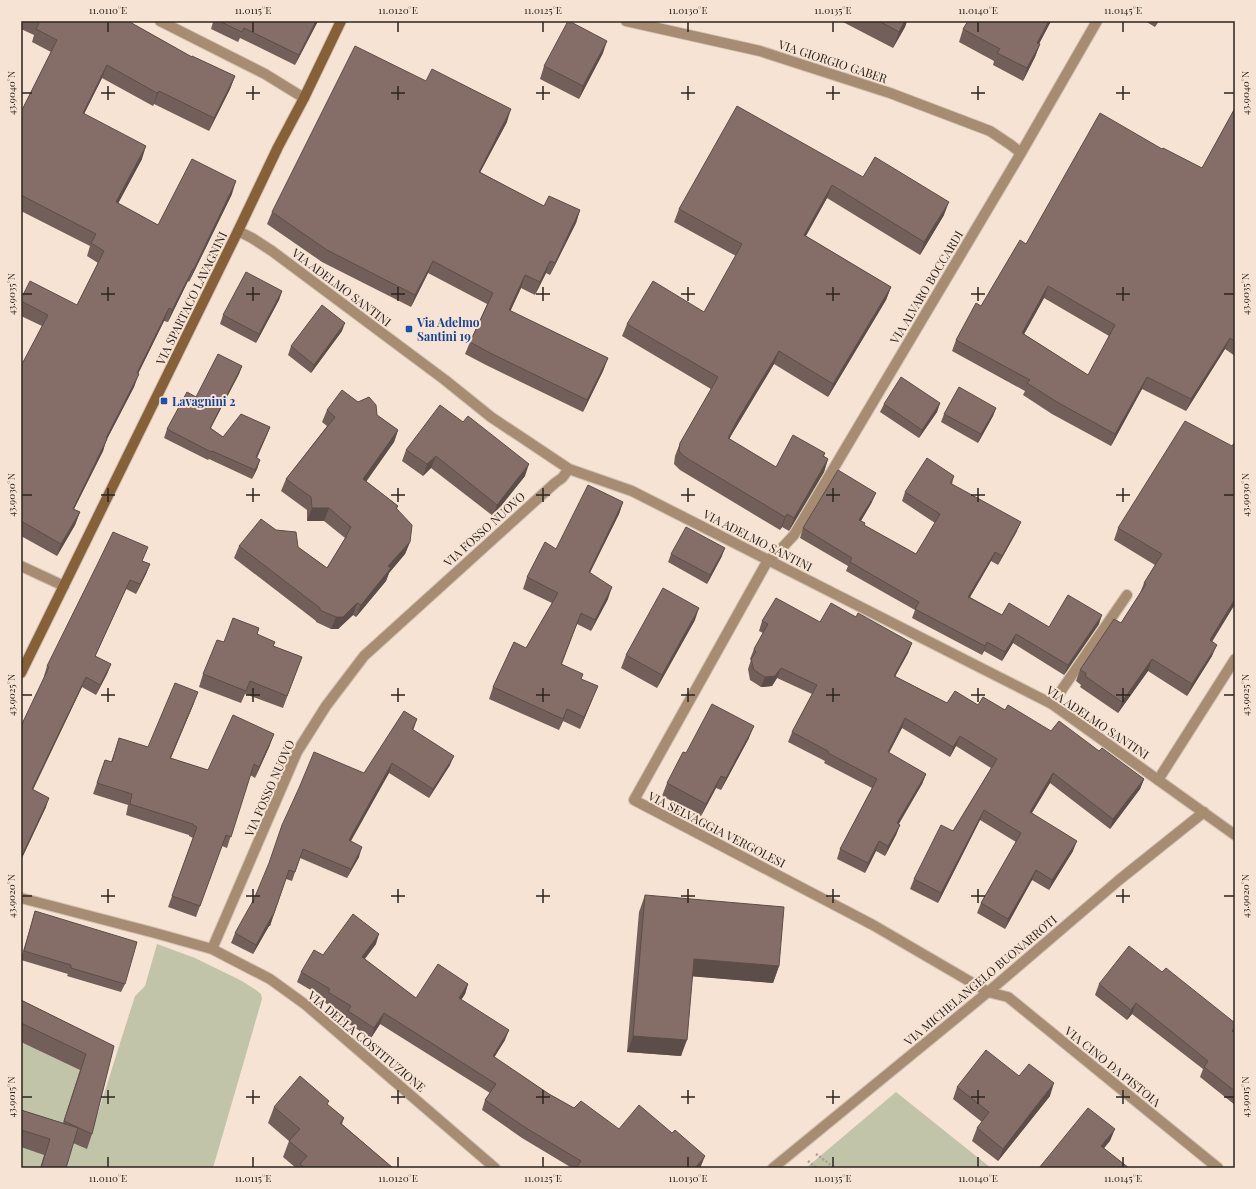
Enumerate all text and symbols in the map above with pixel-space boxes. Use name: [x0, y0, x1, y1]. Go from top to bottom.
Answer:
text: 11.0110°E: [89, 3, 127, 17]
text: 11.0115°E: [235, 3, 271, 17]
text: 11.0120°E: [378, 3, 418, 17]
text: 11.0125°E: [524, 3, 562, 17]
text: 11.0130°E: [668, 3, 708, 17]
text: 11.0135°E: [814, 3, 852, 17]
text: 11.0140°E: [958, 3, 998, 17]
text: 11.0145°E: [1104, 3, 1142, 17]
street label: VIA GIORGIO GABER: [776, 36, 890, 86]
text: 43.9040°N: [4, 71, 18, 115]
text: 43.9040°N: [1238, 71, 1252, 115]
street label: VIA ALVARO BOCCARDI: [885, 227, 966, 348]
street label: VIA SPARTACO LAVAGNINI: [151, 229, 230, 368]
street label: VIA ADELMO SANTINI: [288, 244, 395, 330]
text: 43.9035°N: [4, 273, 18, 315]
text: 43.9035°N: [1238, 273, 1252, 315]
place label: Via Adelmo Santini 19: [416, 314, 480, 344]
marker: Via Adelmo Santini 19: [404, 324, 414, 334]
place label: Lavagnini 2: [172, 393, 236, 409]
marker: Lavagnini 2: [159, 396, 169, 406]
text: 43.9030°N: [4, 473, 18, 517]
text: 43.9030°N: [1238, 473, 1252, 517]
street label: VIA FOSSO NUOVO: [439, 488, 528, 570]
street label: VIA ADELMO SANTINI: [700, 505, 815, 574]
text: 43.9025°N: [4, 674, 18, 716]
text: 43.9025°N: [1238, 674, 1252, 716]
street label: VIA ADELMO SANTINI: [1043, 681, 1152, 762]
street label: VIA FOSSO NUOVO: [240, 737, 298, 840]
street label: VIA SELVAGGIA VERGOLESI: [645, 787, 788, 871]
text: 43.9020°N: [4, 874, 18, 918]
text: 43.9020°N: [1238, 874, 1252, 918]
street label: VIA MICHELANGELO BUONARROTI: [900, 911, 1060, 1049]
street label: VIA DELLA COSTITUZIONE: [304, 986, 429, 1095]
street label: VIA CINO DA PISTOIA: [1061, 1022, 1165, 1110]
text: 43.9015°N: [4, 1077, 18, 1117]
text: 43.9015°N: [1238, 1077, 1252, 1117]
text: 11.0110°E: [89, 1171, 127, 1185]
text: 11.0115°E: [235, 1171, 271, 1185]
text: 11.0120°E: [378, 1171, 418, 1185]
text: 11.0125°E: [524, 1171, 562, 1185]
text: 11.0130°E: [668, 1171, 708, 1185]
text: 11.0135°E: [814, 1171, 852, 1185]
text: 11.0140°E: [958, 1171, 998, 1185]
text: 11.0145°E: [1104, 1171, 1142, 1185]

